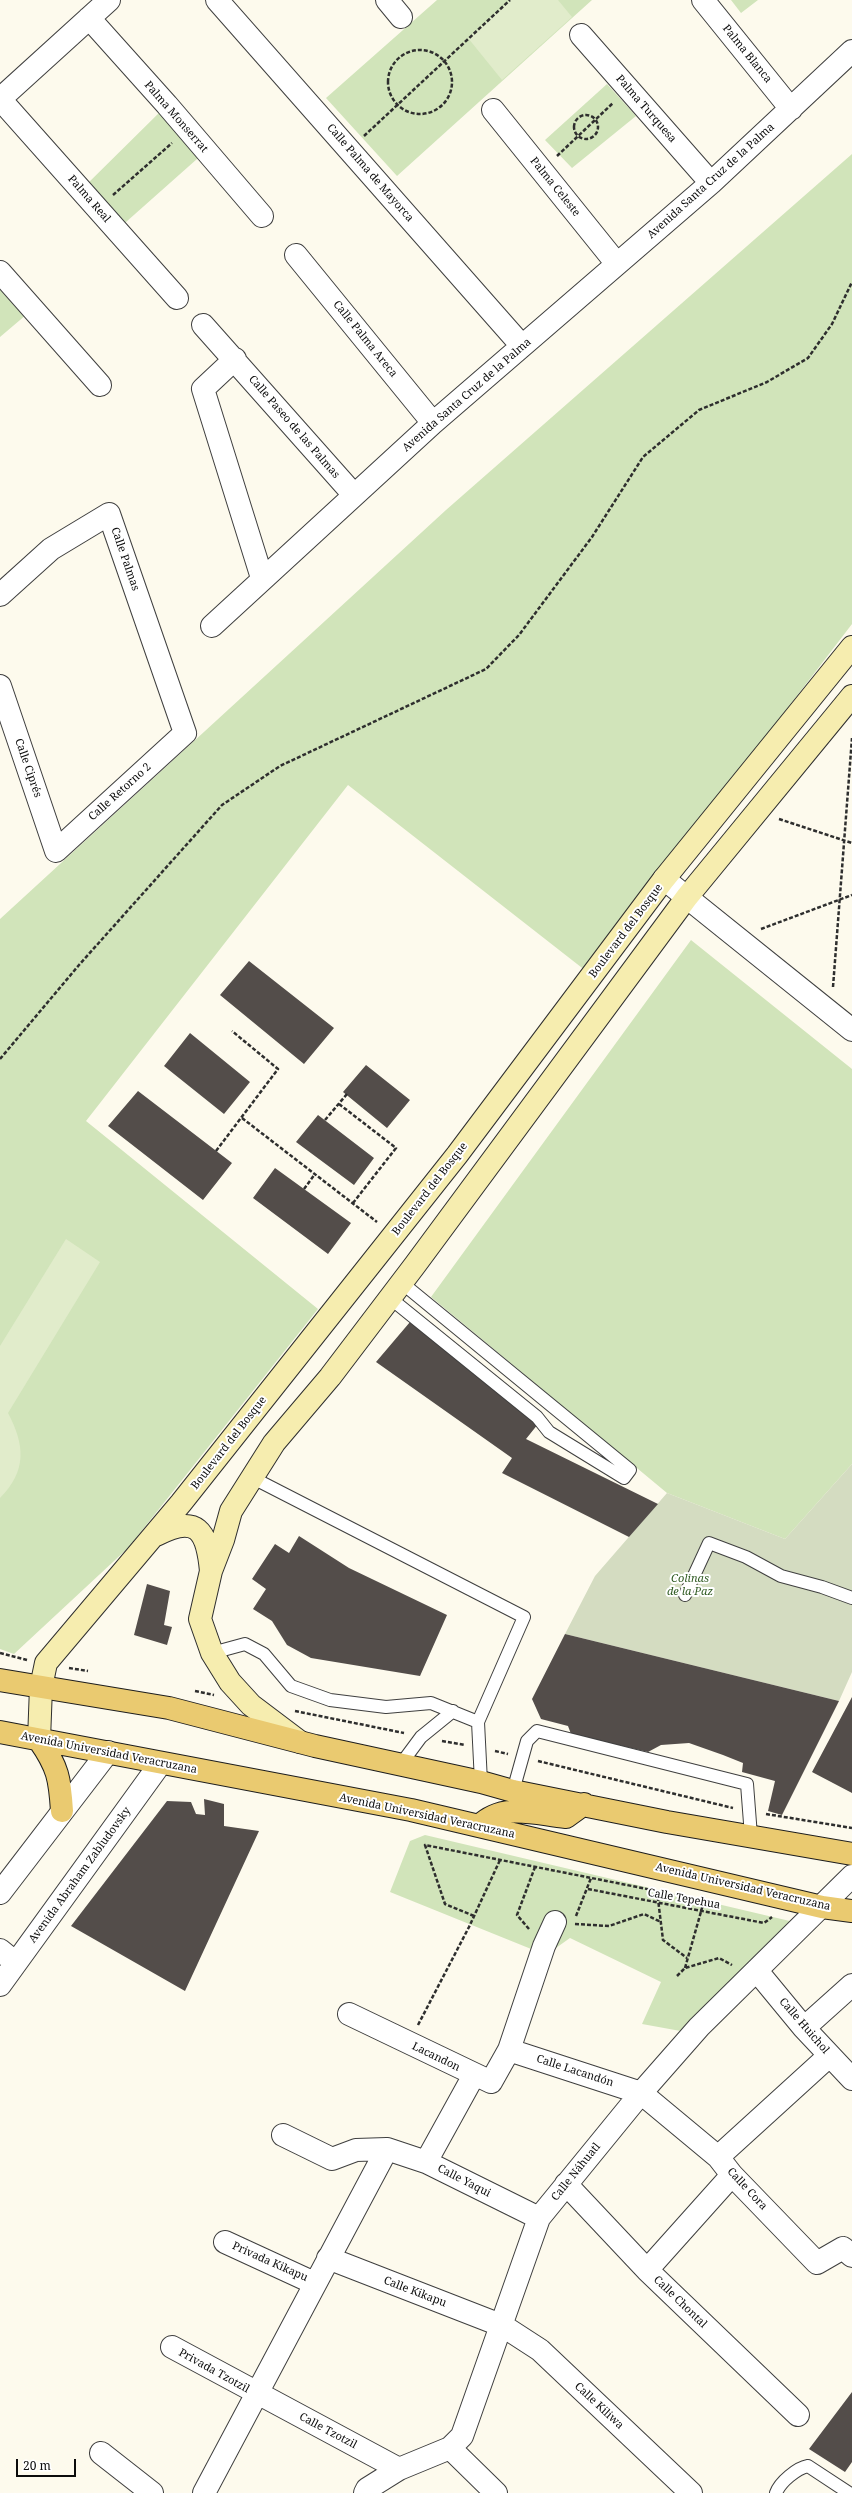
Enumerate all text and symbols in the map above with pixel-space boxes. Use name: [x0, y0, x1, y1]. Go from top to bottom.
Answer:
street label: Palma Blanca: [719, 22, 775, 86]
street label: Palma Turquesa: [613, 72, 679, 146]
street label: Palma Monserrat: [141, 79, 211, 155]
street label: Calle Palma de Mayorca: [324, 121, 416, 225]
street label: Avenida Santa Cruz de la Palma: [645, 121, 777, 241]
street label: Palma Celeste: [527, 155, 583, 219]
street label: Palma Real: [65, 173, 113, 225]
street label: Calle Palma Areca: [330, 298, 400, 380]
street label: Avenida Santa Cruz de la Palma: [400, 336, 534, 454]
street label: Calle Paseo de las Palmas: [246, 373, 342, 481]
street label: Calle Palmas: [108, 526, 142, 592]
street label: Calle Ciprés: [12, 737, 44, 799]
street label: Calle Retorno 2: [86, 761, 154, 823]
street label: Boulevard del Bosque: [586, 881, 666, 981]
street label: Boulevard del Bosque: [390, 1140, 470, 1238]
street label: Boulevard del Bosque: [189, 1394, 269, 1492]
park label: Colinas de la Paz: [667, 1572, 713, 1598]
street label: Avenida Universidad Veracruzana: [20, 1729, 198, 1777]
street label: Avenida Universidad Veracruzana: [338, 1791, 516, 1841]
street label: Avenida Abraham Zabludovsky: [26, 1804, 134, 1946]
street label: Avenida Universidad Veracruzana: [654, 1860, 832, 1914]
street label: Calle Tepehua: [647, 1886, 721, 1912]
street label: Calle Huichol: [776, 1995, 832, 2057]
street label: Lacandon: [410, 2040, 462, 2074]
street label: Calle Lacandón: [535, 2052, 615, 2090]
street label: Calle Náhuatl: [549, 2140, 603, 2204]
street label: Calle Yaqui: [435, 2162, 493, 2200]
street label: Calle Cora: [724, 2165, 770, 2213]
street label: Privada Kikapu: [230, 2239, 310, 2285]
street label: Calle Chontal: [651, 2273, 709, 2331]
street label: Calle Kikapu: [382, 2274, 448, 2310]
street label: Privada Tzotzil: [176, 2346, 252, 2396]
street label: Calle Kiliwa: [572, 2380, 626, 2432]
street label: Calle Tzotzil: [297, 2410, 359, 2452]
scale bar: [18, 2451, 78, 2477]
text: 20 m: [23, 2457, 51, 2474]

